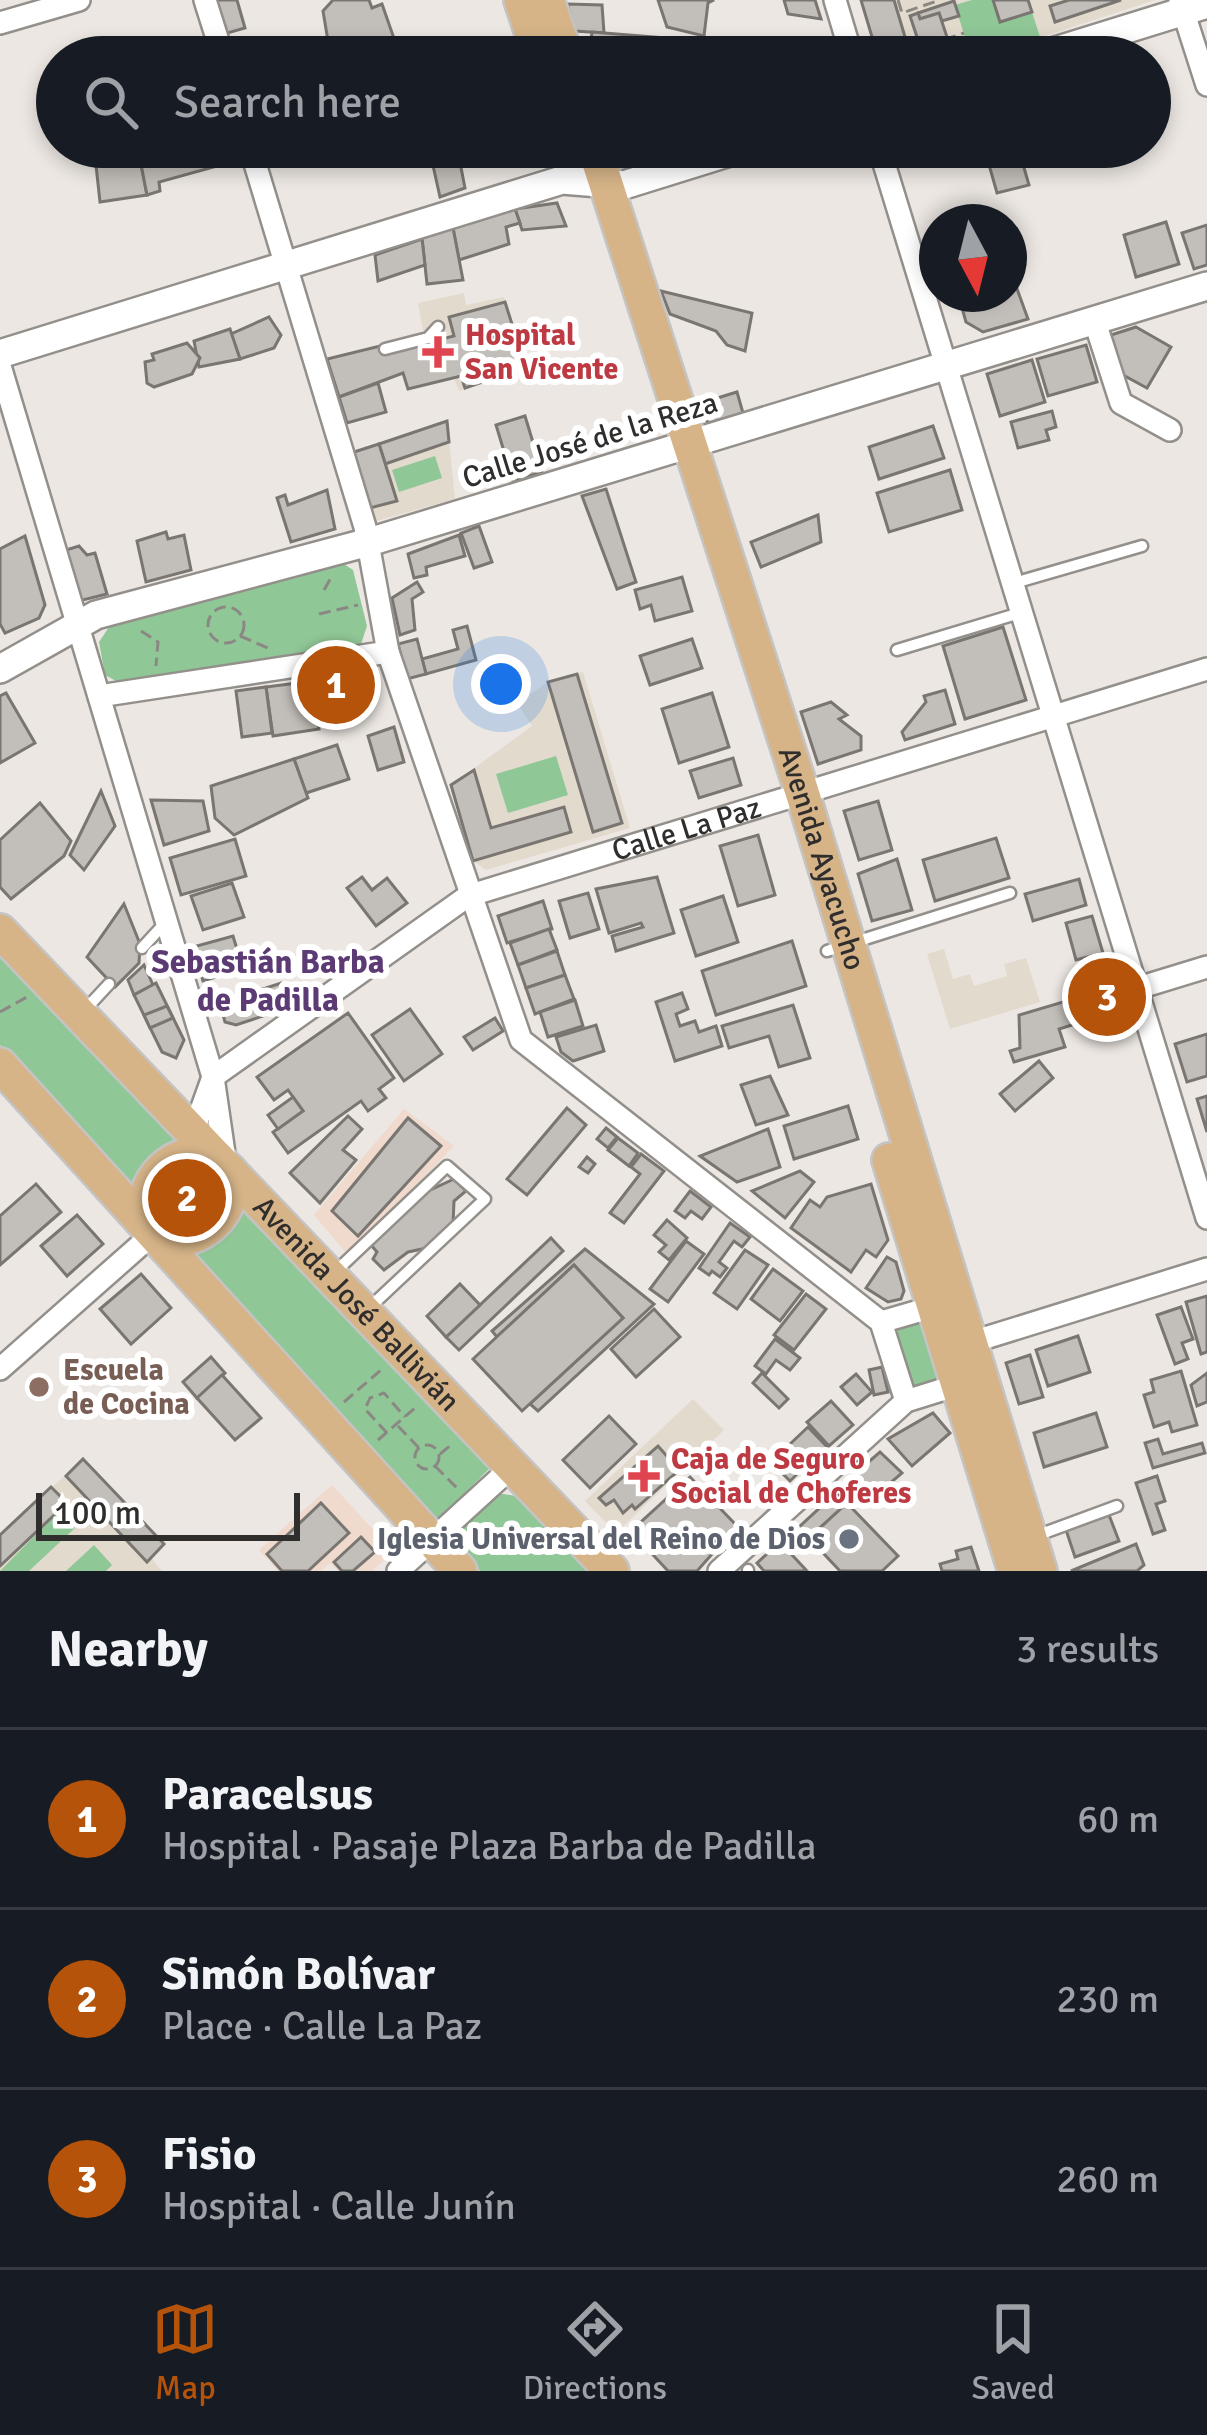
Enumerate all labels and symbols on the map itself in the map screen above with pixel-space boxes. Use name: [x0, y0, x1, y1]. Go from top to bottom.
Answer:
north arrow: [919, 204, 1027, 312]
place label: Hospital San Vicente: [465, 317, 618, 388]
marker: Hospital San Vicente: [422, 336, 454, 368]
street label: Calle José de la Reza: [458, 384, 722, 497]
pin: 1: [297, 640, 375, 730]
your location: [471, 654, 531, 714]
street label: Avenida Ayacucho: [770, 742, 873, 975]
street label: Calle La Paz: [607, 789, 766, 870]
district label: Sebastián Barba de Padilla: [151, 942, 385, 1021]
pin: 3: [1068, 952, 1146, 1042]
pin: 2: [148, 1153, 226, 1243]
street label: Avenida José Ballivián: [245, 1189, 468, 1420]
place label: Escuela de Cocina: [63, 1352, 190, 1423]
marker: Escuela de Cocina: [26, 1374, 52, 1400]
place label: Caja de Seguro Social de Choferes: [671, 1441, 911, 1512]
marker: Caja de Seguro Social de Choferes: [628, 1460, 660, 1492]
scale bar: [36, 1487, 300, 1540]
place label: Iglesia Universal del Reino de Dios: [377, 1521, 825, 1558]
marker: Iglesia Universal del Reino de Dios: [836, 1526, 862, 1552]

